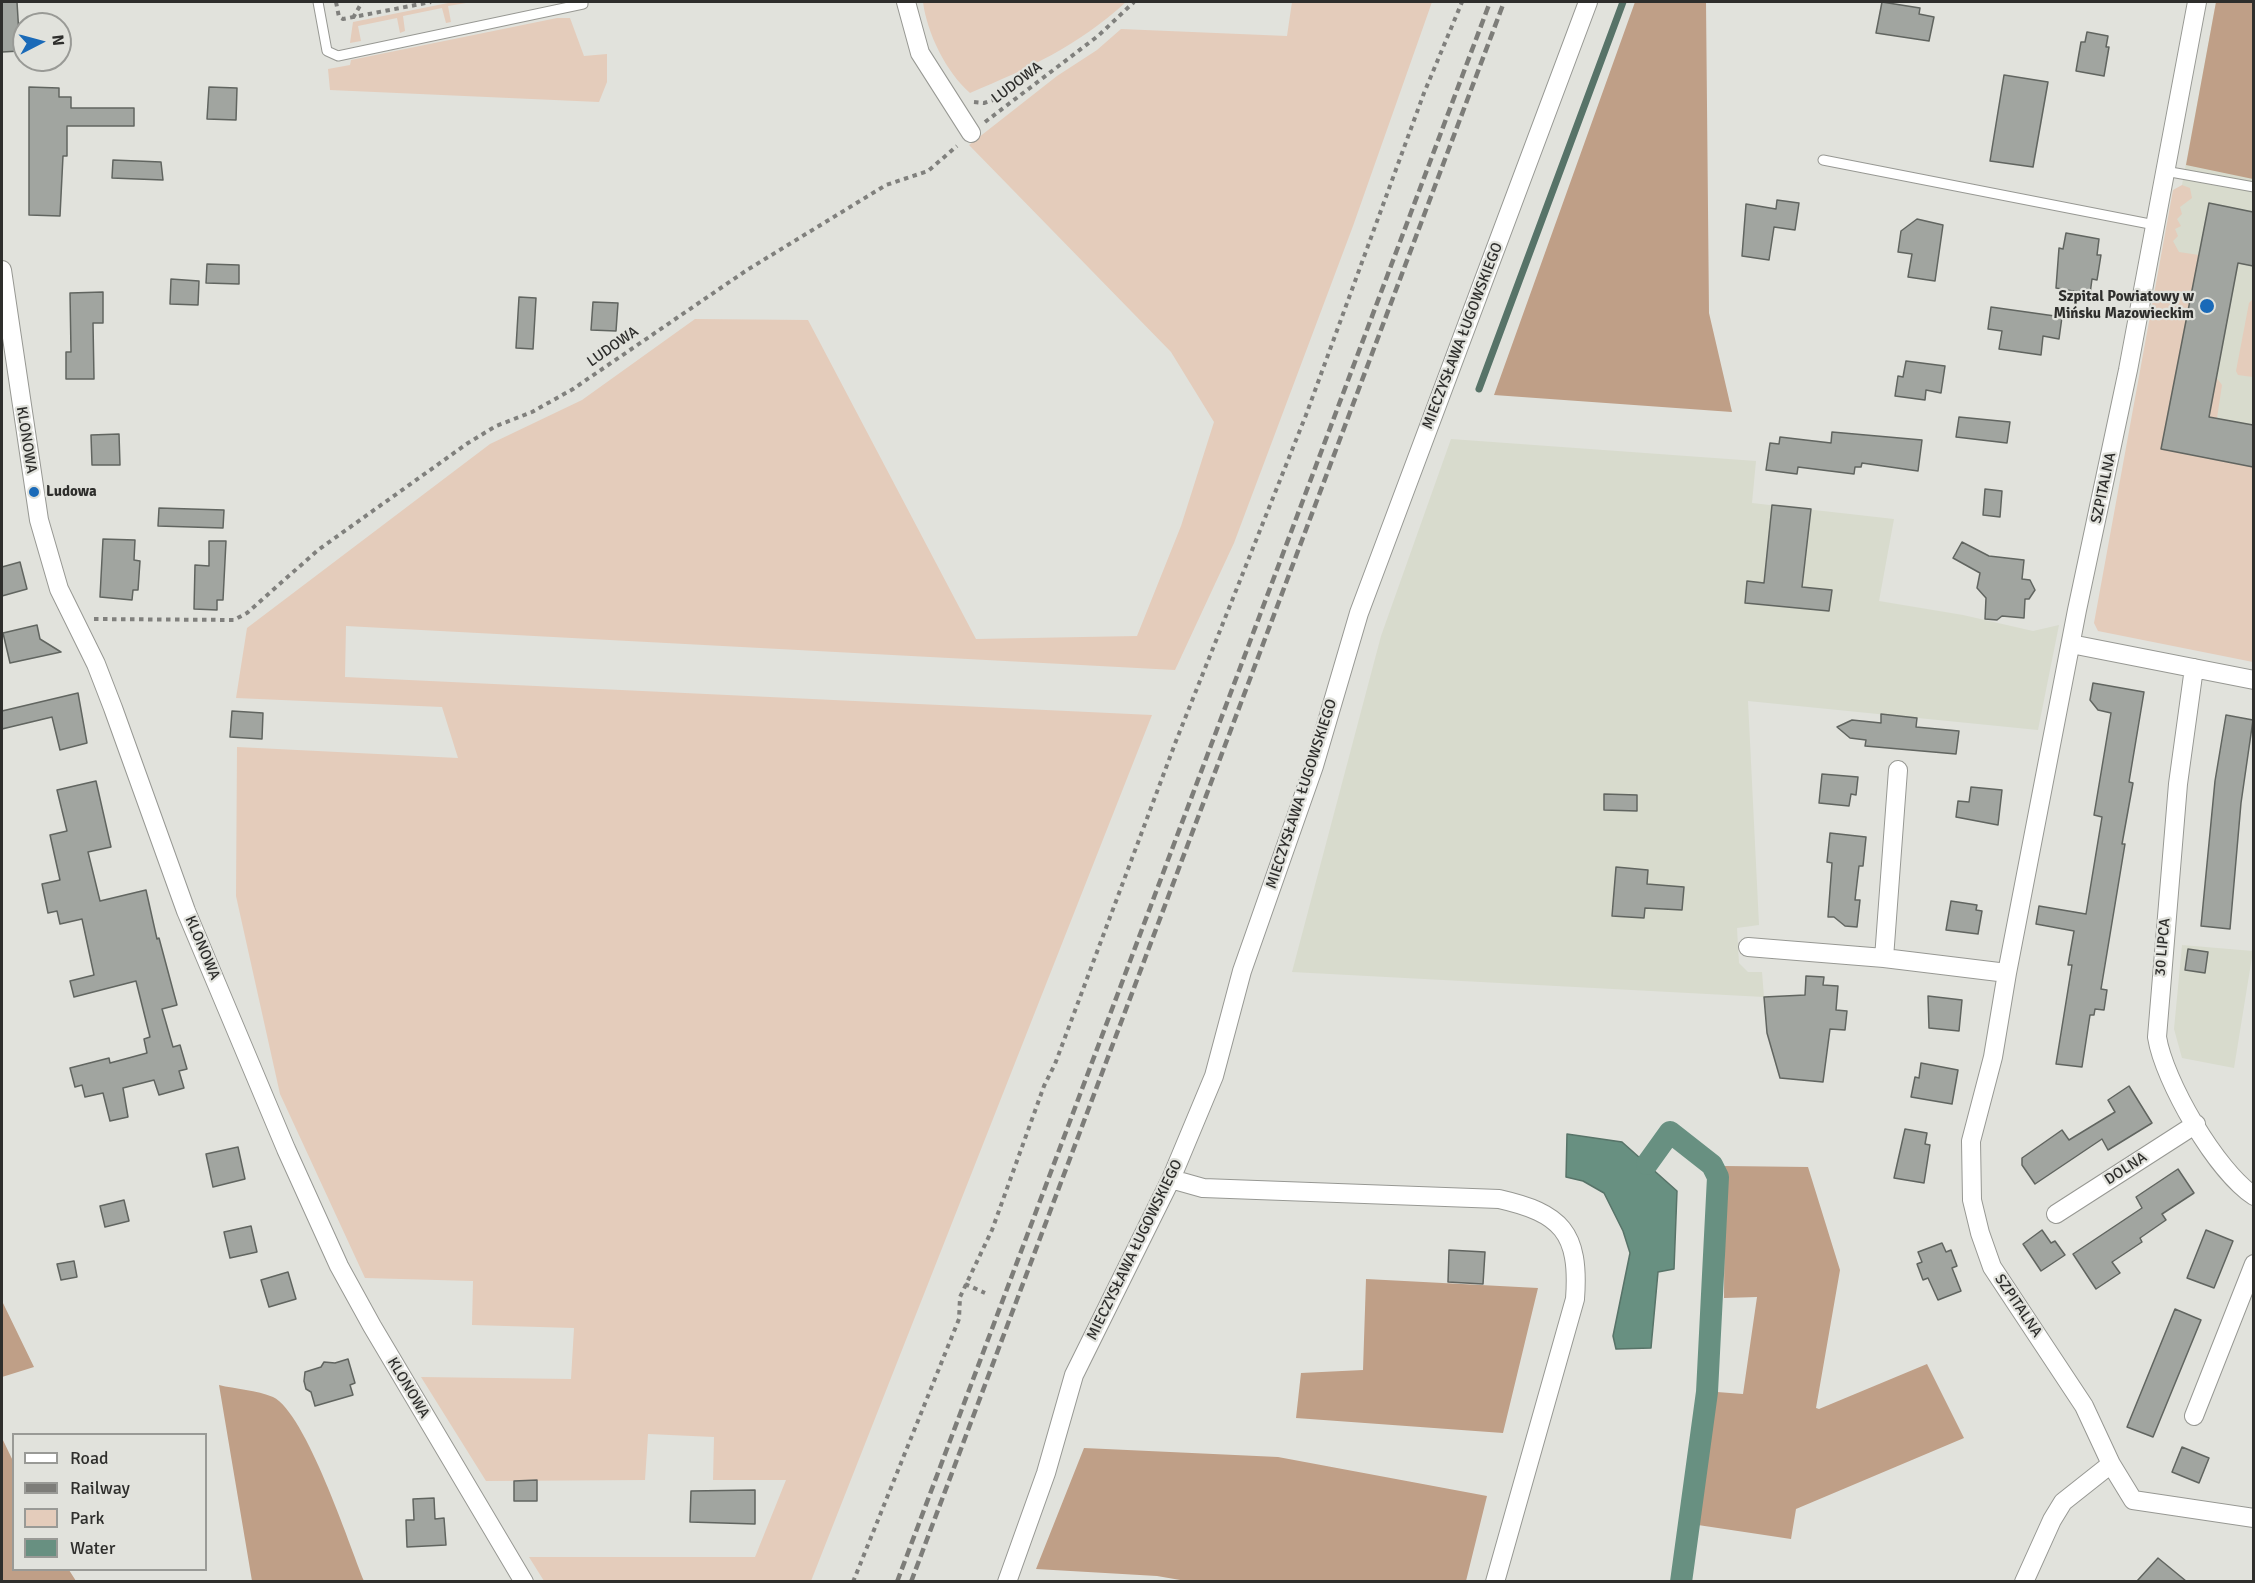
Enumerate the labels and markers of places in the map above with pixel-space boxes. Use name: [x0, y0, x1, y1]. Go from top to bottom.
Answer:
place label: Szpital Powiatowy w Mińsku Mazowieckim: [2053, 288, 2194, 323]
marker: Szpital Powiatowy w Mińsku Mazowieckim: [2198, 297, 2216, 315]
place label: Ludowa: [46, 483, 97, 501]
marker: Ludowa: [27, 485, 41, 499]

